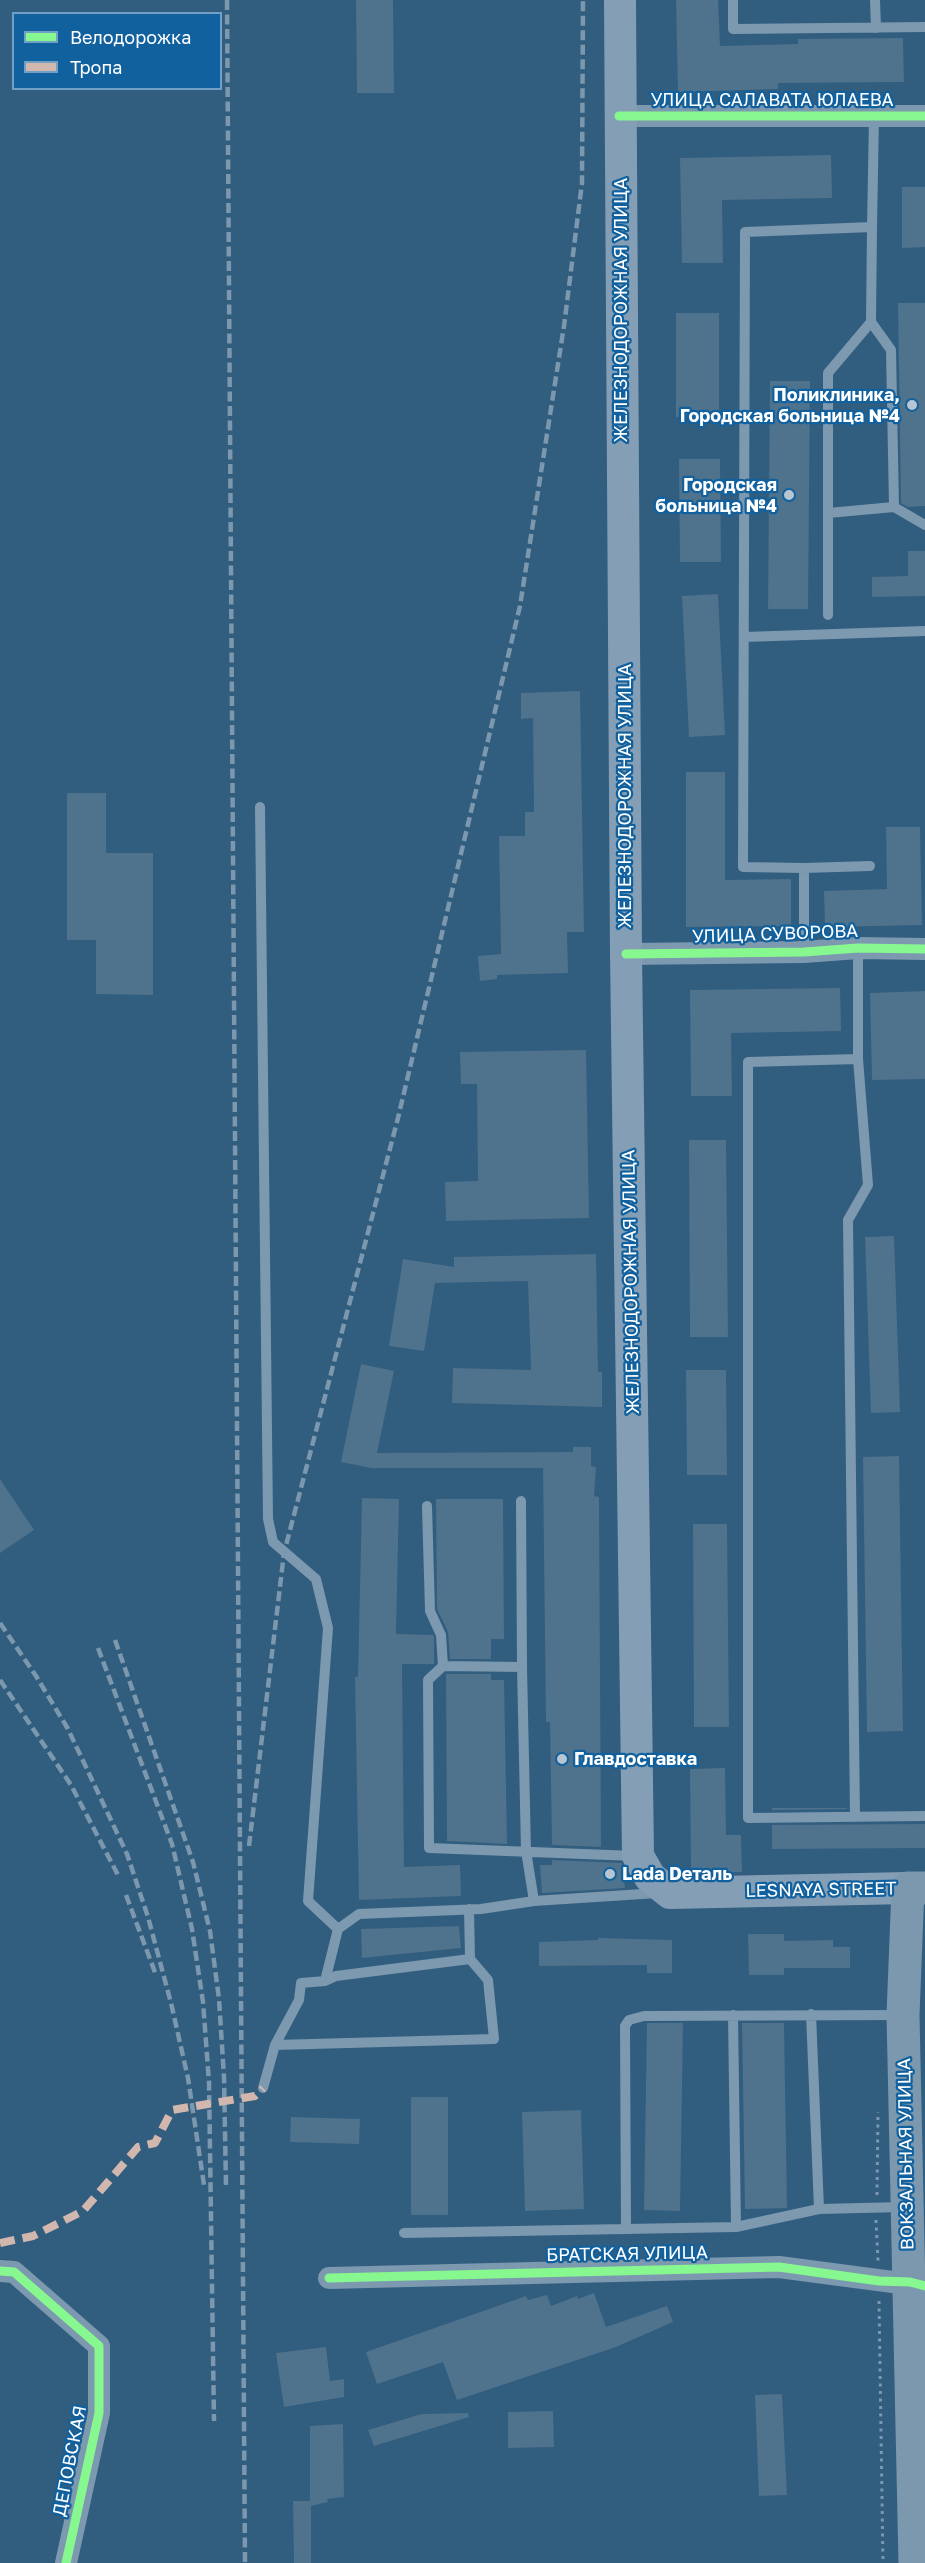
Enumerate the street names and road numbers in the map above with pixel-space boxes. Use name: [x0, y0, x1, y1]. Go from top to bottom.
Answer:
street label: УЛИЦА САЛАВАТА ЮЛАЕВА: [651, 89, 893, 111]
street label: ЖЕЛЕЗНОДОРОЖНАЯ УЛИЦА: [610, 178, 632, 442]
street label: ЖЕЛЕЗНОДОРОЖНАЯ УЛИЦА: [614, 664, 636, 928]
street label: УЛИЦА СУВОРОВА: [692, 920, 858, 948]
street label: ЖЕЛЕЗНОДОРОЖНАЯ УЛИЦА: [618, 1149, 644, 1415]
street label: LESNAYA STREET: [745, 1878, 897, 1902]
street label: ВОКЗАЛЬНАЯ УЛИЦА: [894, 2058, 918, 2250]
street label: БРАТСКАЯ УЛИЦА: [546, 2242, 708, 2266]
street label: ДЕПОВСКАЯ: [49, 2404, 91, 2518]

